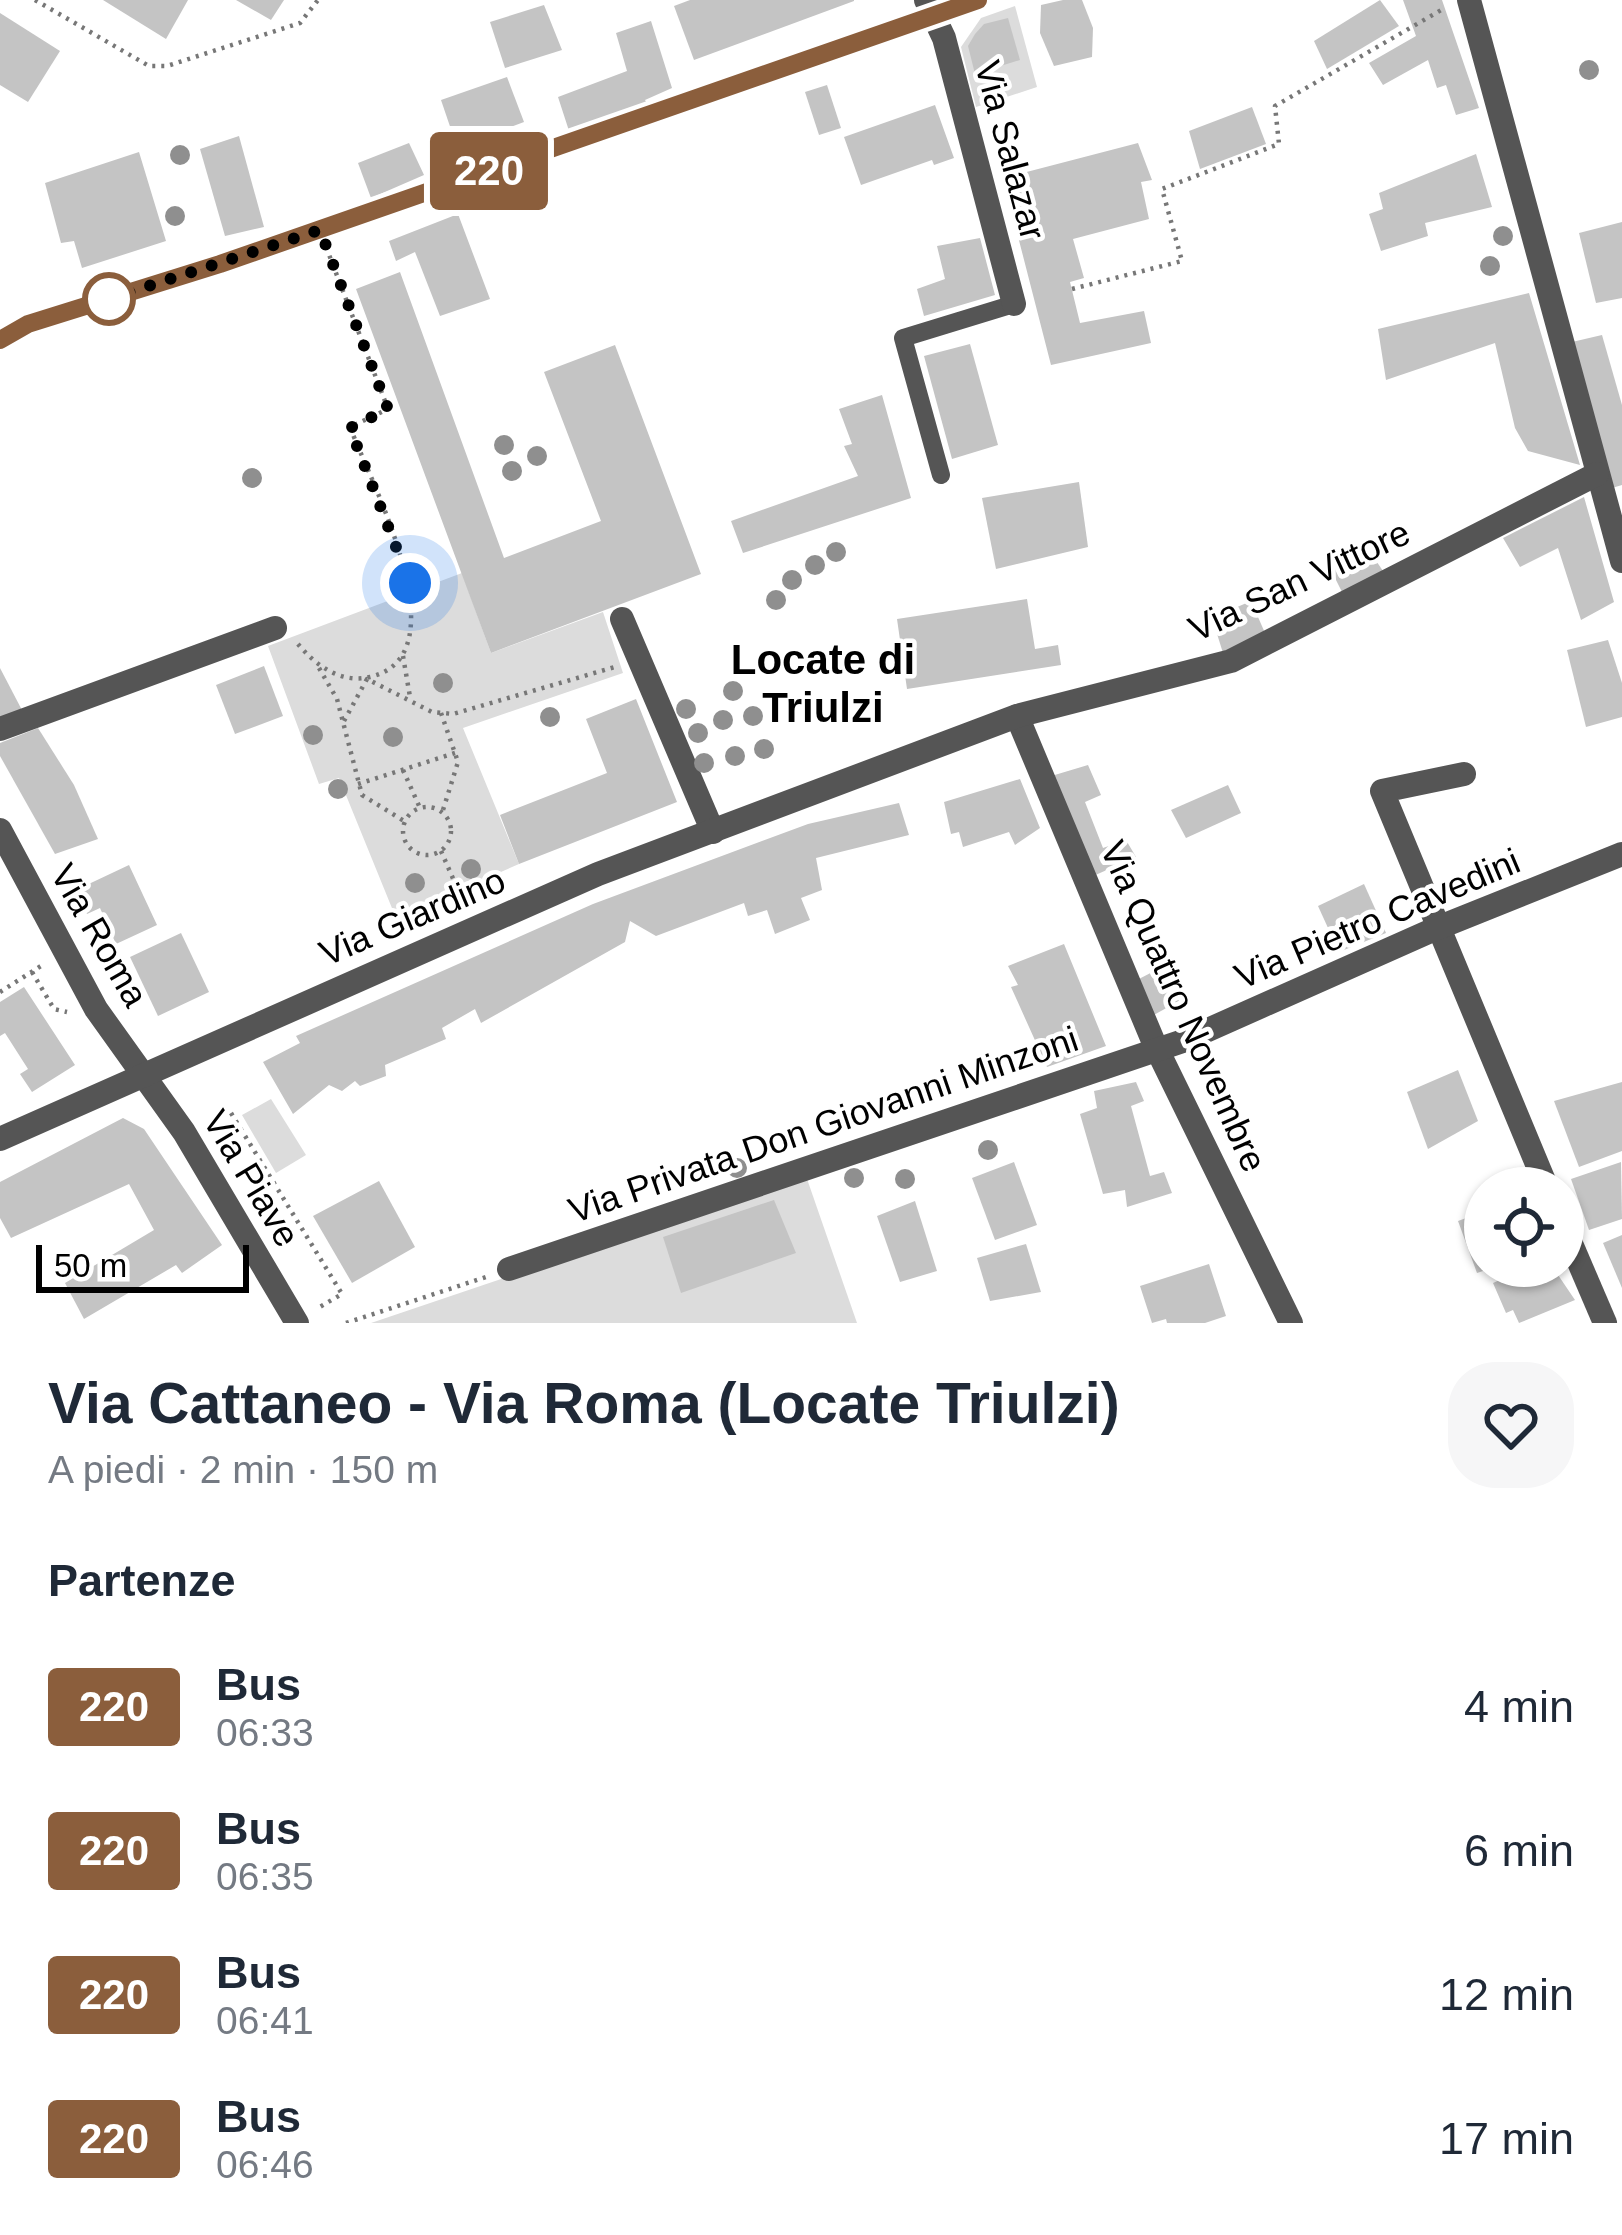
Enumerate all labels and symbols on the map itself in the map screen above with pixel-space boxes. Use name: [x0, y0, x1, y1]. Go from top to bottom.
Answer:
street label: Via Salazar: [967, 56, 1054, 244]
line badge: 220: [420, 132, 558, 210]
unlabelled marker: [84, 274, 134, 324]
street label: Via San Vittore: [1182, 511, 1416, 650]
your location: [380, 553, 440, 613]
district label: Locate di Triulzi: [731, 636, 915, 731]
street label: Via Quattro Novembre: [1092, 835, 1275, 1178]
street label: Via Pietro Cavedini: [1229, 840, 1526, 997]
street label: Via Roma: [42, 857, 157, 1015]
street label: Via Giardino: [313, 859, 511, 974]
street label: Via Privata Don Giovanni Minzoni: [563, 1018, 1083, 1231]
street label: Via Piave: [195, 1103, 308, 1254]
scale bar: [36, 1239, 249, 1292]

